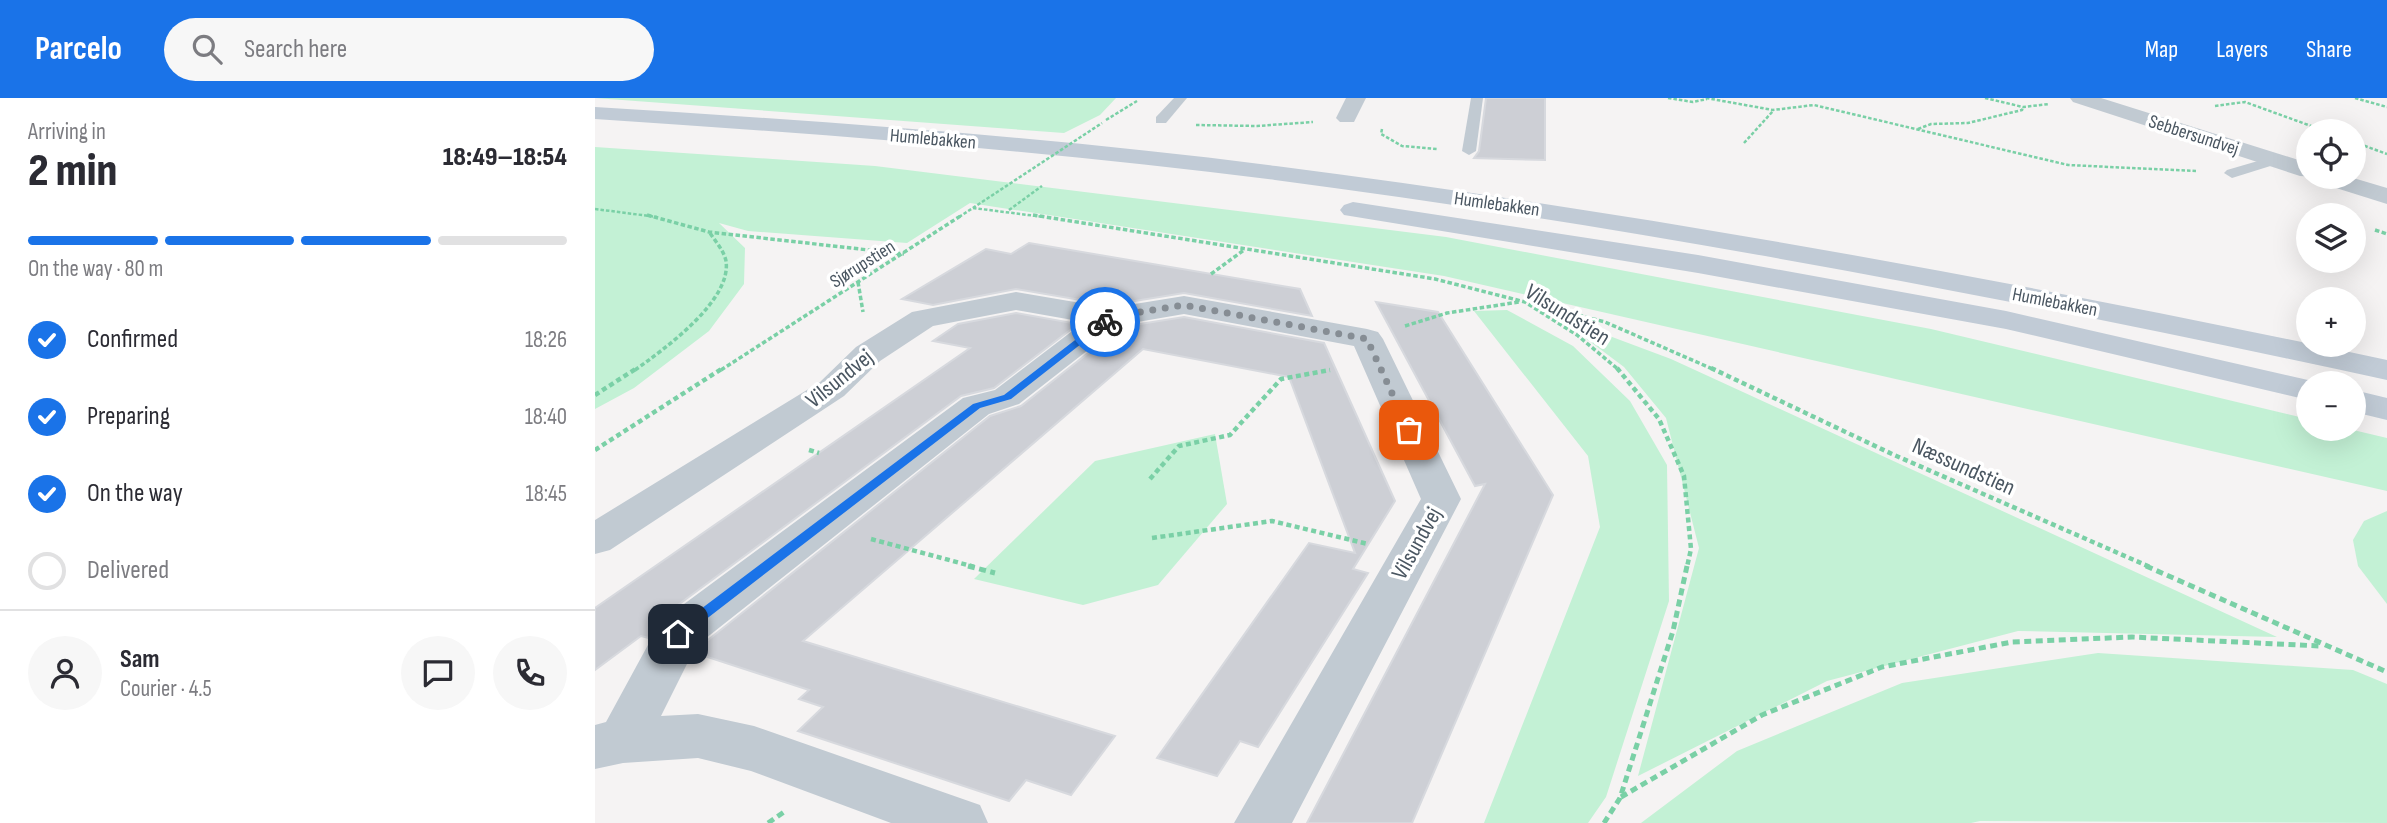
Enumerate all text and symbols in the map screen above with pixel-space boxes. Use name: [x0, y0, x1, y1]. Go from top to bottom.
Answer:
search box: [164, 18, 654, 81]
text: Parcelo: [35, 29, 122, 69]
icon: search: [188, 30, 226, 68]
text: Search here: [244, 34, 347, 65]
text: Map: [2145, 35, 2178, 64]
text: Layers: [2216, 35, 2268, 64]
text: Share: [2306, 35, 2352, 64]
street label: Sebbersundvej: [2146, 110, 2242, 161]
text: Arriving in: [28, 118, 106, 146]
map controls: [2296, 119, 2366, 441]
button: locate: [2296, 119, 2366, 189]
street label: Humlebakken: [889, 124, 977, 155]
text: 18:49–18:54: [443, 142, 567, 173]
text: 2 min: [28, 144, 117, 199]
street label: Humlebakken: [1453, 187, 1541, 222]
button: layers: [2296, 203, 2366, 273]
street label: Sjørupstien: [826, 235, 900, 293]
text: On the way · 80 m: [28, 255, 163, 283]
street label: Vilsundstien: [1520, 278, 1615, 352]
street label: Humlebakken: [2010, 283, 2099, 322]
courier: [1070, 287, 1140, 357]
button: +: [2296, 287, 2366, 357]
icon: bike: [1086, 303, 1124, 341]
icon: check: [28, 321, 66, 359]
text: Confirmed: [87, 324, 178, 355]
text: 18:26: [525, 326, 567, 354]
street label: Vilsundvej: [800, 343, 879, 414]
button: −: [2296, 371, 2366, 441]
icon: check: [28, 398, 66, 436]
pin: [1379, 400, 1439, 460]
text: Preparing: [87, 401, 170, 432]
text: 18:40: [525, 403, 567, 431]
icon: bag: [1390, 411, 1428, 449]
street label: Næssundstien: [1908, 432, 2019, 502]
icon: check: [28, 475, 66, 513]
text: On the way: [87, 478, 183, 509]
text: 18:45: [526, 480, 567, 508]
street label: Vilsundvej: [1386, 502, 1448, 585]
text: Delivered: [87, 555, 169, 586]
pin: [648, 604, 708, 664]
icon: home: [659, 615, 697, 653]
button: person: [28, 636, 102, 710]
button: chat: [401, 636, 475, 710]
button: phone: [493, 636, 567, 710]
text: Sam: [120, 644, 160, 675]
text: Courier · 4.5: [120, 675, 212, 703]

